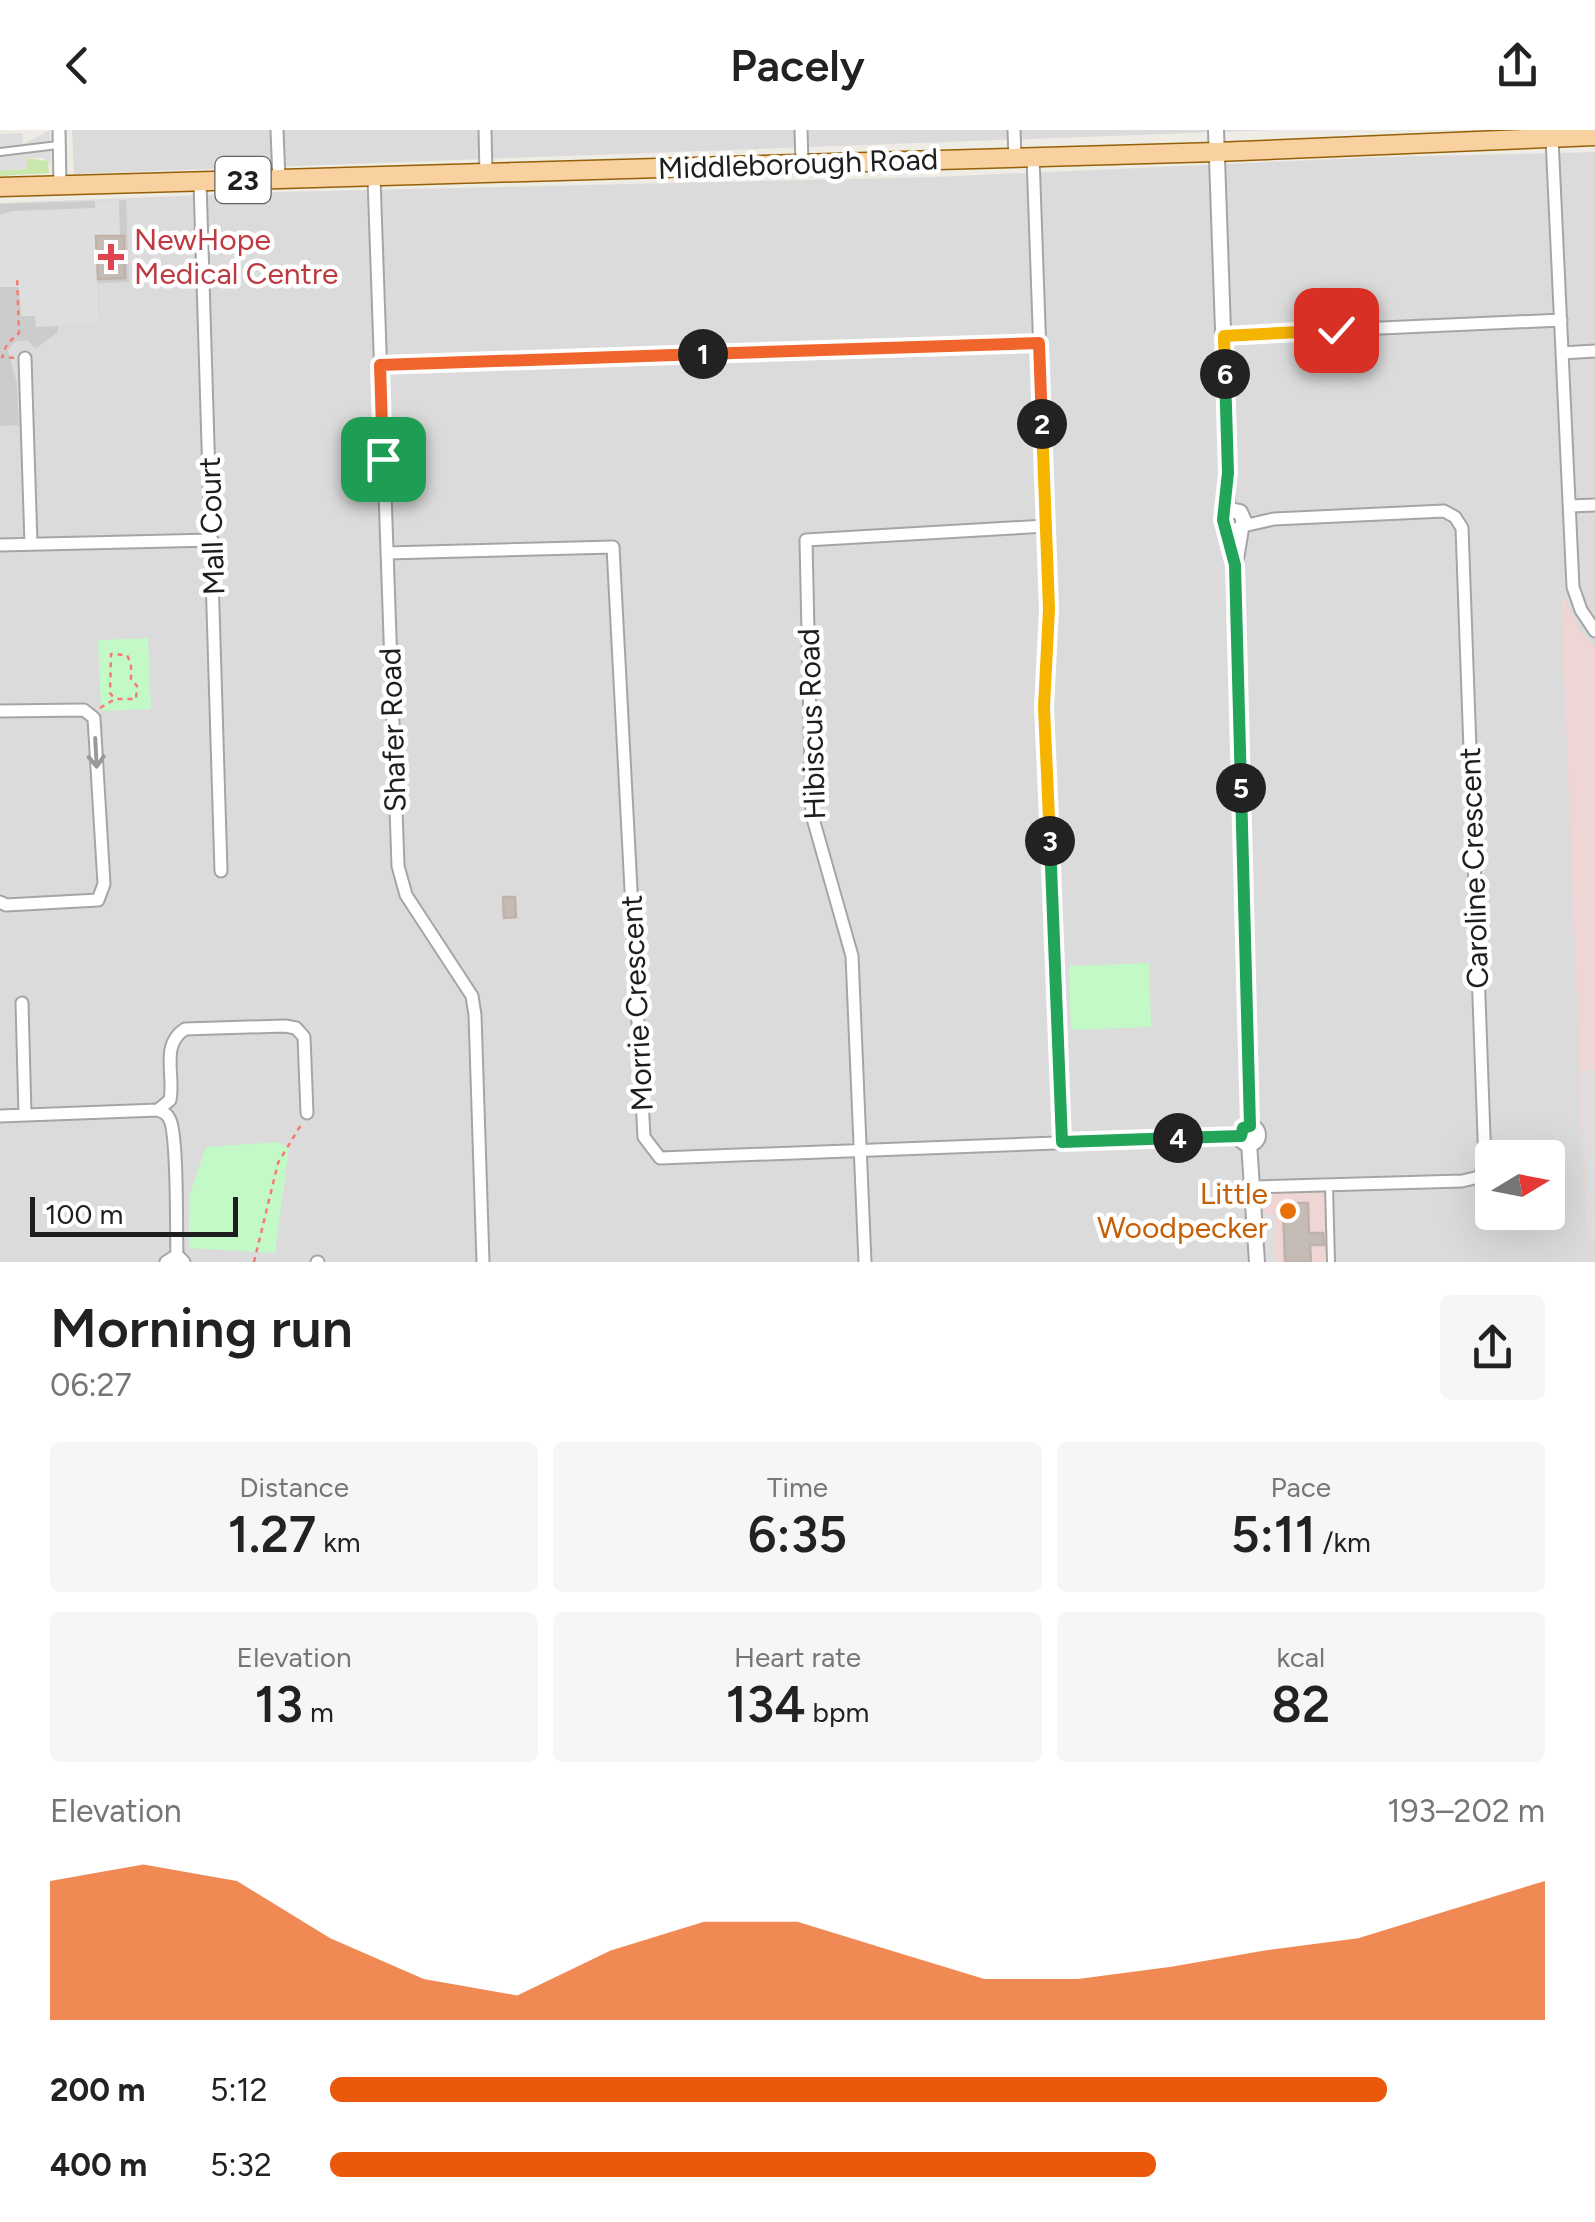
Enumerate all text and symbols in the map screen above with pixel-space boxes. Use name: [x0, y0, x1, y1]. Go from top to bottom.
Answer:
icon: back: [50, 38, 105, 93]
text: Pacely: [730, 38, 865, 92]
icon: share: [1490, 38, 1545, 93]
street label: Middleborough Road: [657, 140, 939, 187]
road number: 23: [216, 157, 270, 203]
place label: NewHope Medical Centre: [134, 221, 338, 292]
marker: NewHope Medical Centre: [98, 244, 124, 270]
pin: [1294, 288, 1379, 373]
icon: check: [1309, 303, 1364, 358]
pin: 1: [678, 329, 728, 379]
text: 1: [697, 337, 709, 371]
pin: 6: [1200, 349, 1250, 399]
text: 6: [1217, 357, 1233, 391]
pin: 2: [1017, 399, 1067, 449]
text: 2: [1034, 407, 1050, 441]
pin: [341, 417, 426, 502]
icon: arrive: [356, 432, 411, 487]
street label: Mall Court: [191, 456, 232, 596]
street label: Hibiscus Road: [790, 628, 833, 820]
street label: Shafer Road: [371, 647, 414, 813]
one-way arrow: [87, 737, 106, 769]
street label: Caroline Crescent: [1451, 747, 1496, 989]
pin: 5: [1216, 763, 1266, 813]
text: 5: [1233, 771, 1249, 805]
pin: 3: [1025, 816, 1075, 866]
text: 3: [1042, 824, 1058, 858]
street label: Morrie Crescent: [612, 894, 661, 1112]
pin: 4: [1153, 1113, 1203, 1163]
text: 4: [1169, 1121, 1187, 1155]
north arrow: [1475, 1140, 1565, 1230]
map controls: [1475, 1140, 1565, 1230]
place label: Little Woodpecker: [1097, 1175, 1268, 1246]
scale bar: [30, 1192, 238, 1236]
text: 100 m: [45, 1197, 123, 1231]
marker: Little Woodpecker: [1277, 1200, 1299, 1222]
text: Morning run: [50, 1295, 353, 1361]
button: share: [1440, 1295, 1545, 1400]
text: 06:27: [50, 1366, 132, 1404]
text: Distance: [239, 1470, 349, 1504]
text: Time: [767, 1470, 828, 1504]
text: Pace: [1271, 1470, 1331, 1504]
text: 1.27: [228, 1504, 316, 1565]
text: 6:35: [748, 1504, 847, 1565]
text: 5:11: [1231, 1504, 1316, 1565]
text: km: [316, 1525, 361, 1559]
text: /km: [1316, 1525, 1371, 1559]
text: Elevation: [237, 1640, 352, 1674]
text: Heart rate: [734, 1640, 861, 1674]
text: kcal: [1276, 1640, 1325, 1674]
text: 13: [255, 1674, 303, 1735]
text: 134: [726, 1674, 806, 1735]
text: 82: [1271, 1674, 1330, 1735]
text: m: [303, 1695, 334, 1729]
text: bpm: [806, 1695, 869, 1729]
text: Elevation: [50, 1792, 182, 1830]
text: 193–202 m: [1387, 1792, 1545, 1830]
text: 200 m: [50, 2071, 146, 2109]
text: 5:12: [210, 2071, 268, 2109]
text: 400 m: [50, 2146, 147, 2184]
text: 5:32: [210, 2146, 272, 2184]

